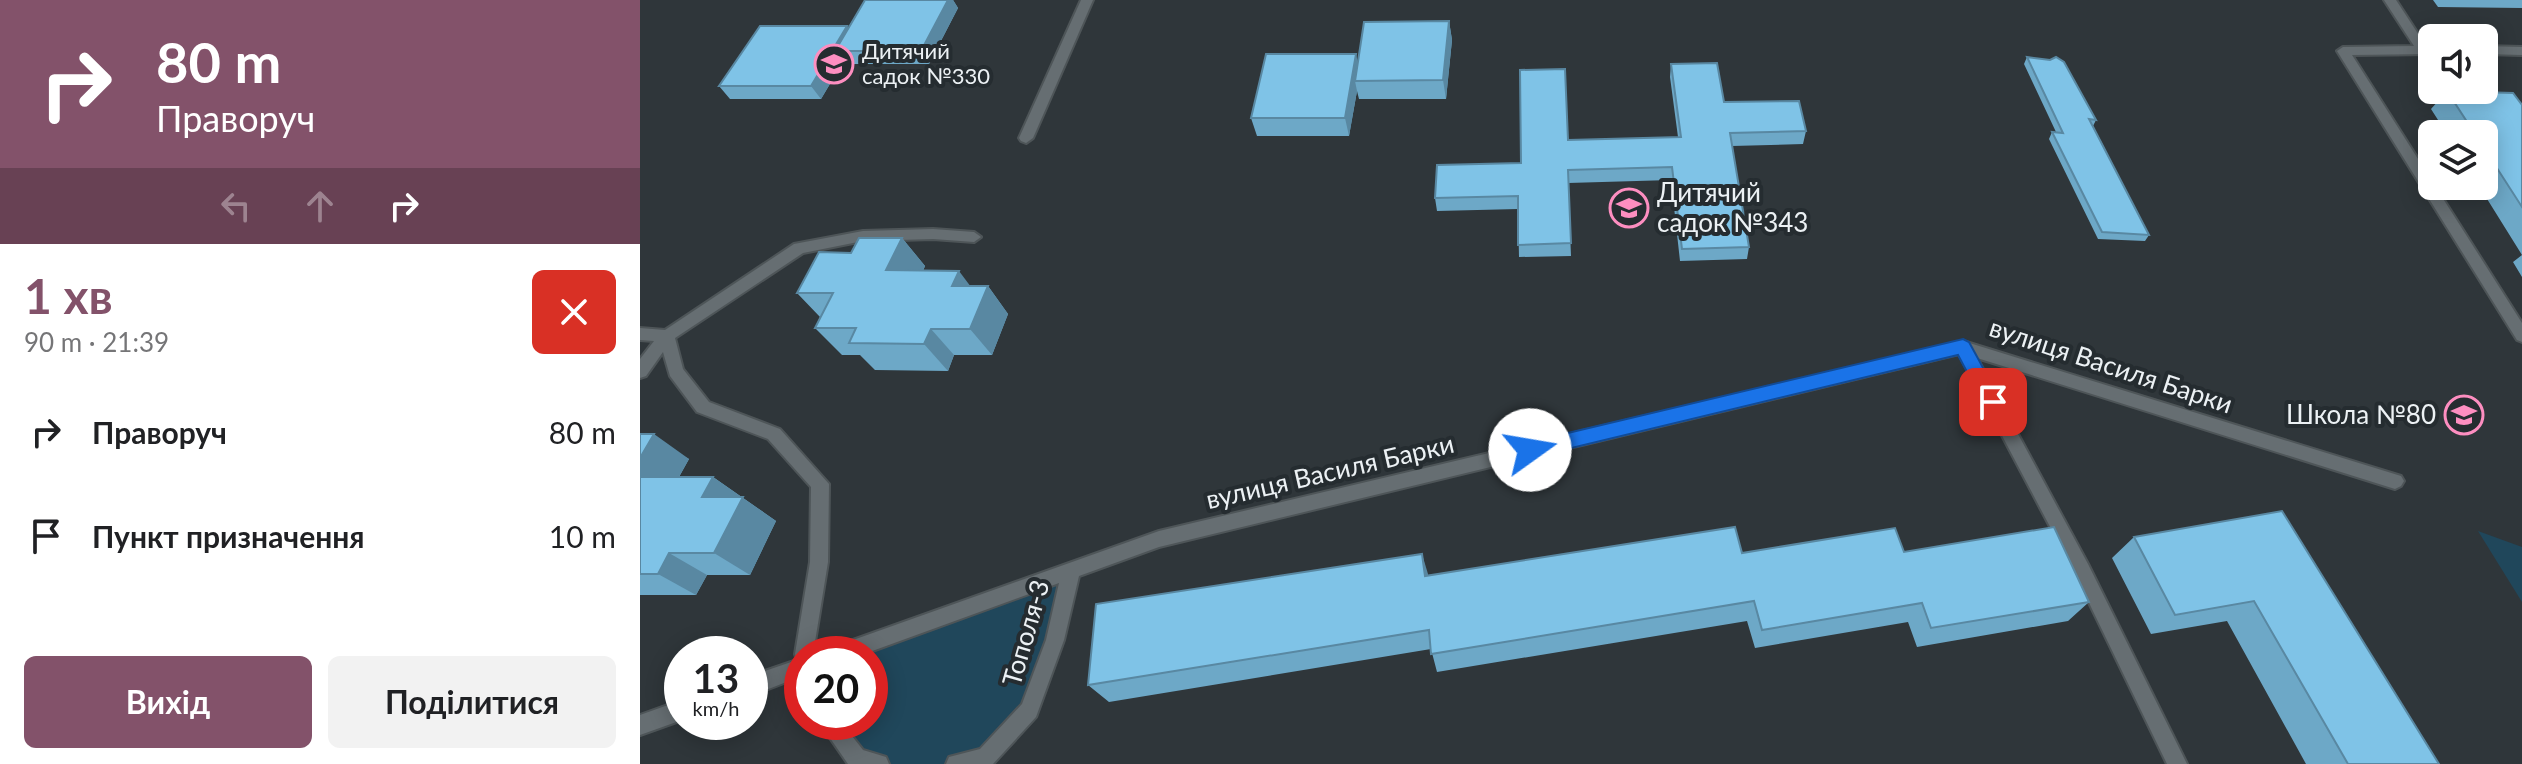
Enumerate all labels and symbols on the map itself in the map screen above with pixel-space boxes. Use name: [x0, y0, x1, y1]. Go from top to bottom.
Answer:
place label: Дитячий садок №330: [862, 37, 990, 89]
school or university icon: Дитячий садок №330: [813, 43, 855, 85]
place label: Дитячий садок №343: [1657, 176, 1808, 238]
school or university icon: Дитячий садок №343: [1608, 187, 1650, 229]
street label: вулиця Василя Барки: [1986, 311, 2237, 419]
pin: [1959, 368, 2027, 436]
school or university icon: Школа №80: [2443, 394, 2485, 436]
place label: Школа №80: [2286, 398, 2436, 430]
position arrow: [1488, 408, 1572, 492]
street label: вулиця Василя Барки: [1203, 427, 1457, 515]
street label: Тополя-3: [995, 576, 1055, 689]
speed limit sign: 20: [784, 636, 888, 740]

